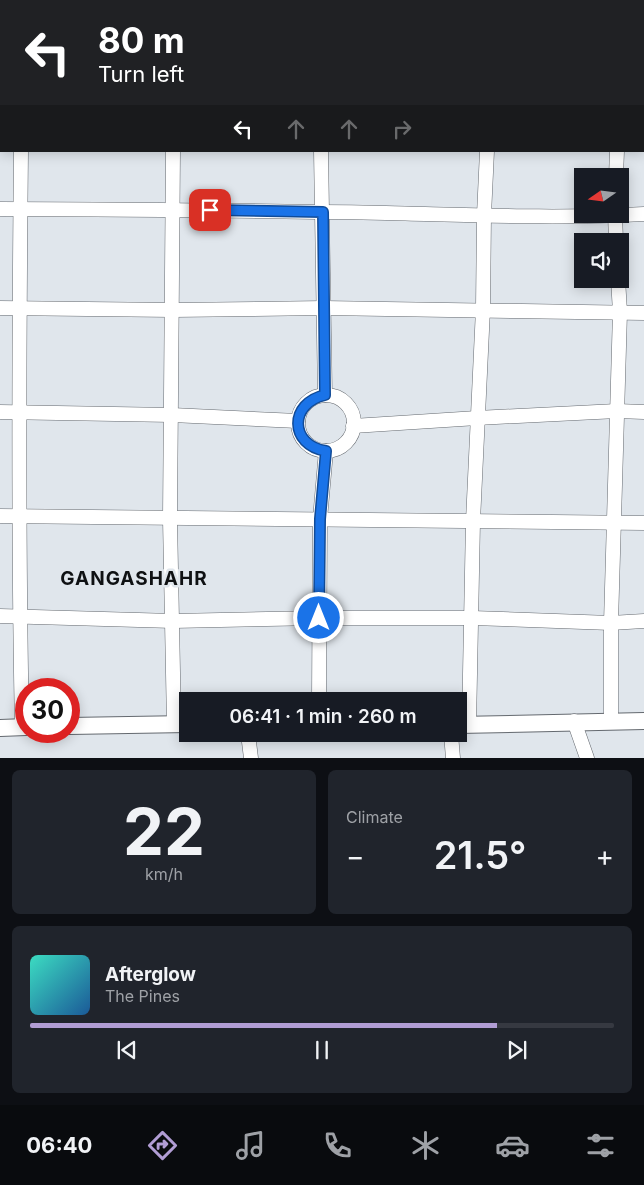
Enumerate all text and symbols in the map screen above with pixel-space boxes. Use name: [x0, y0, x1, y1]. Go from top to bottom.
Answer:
text: 80 m: [98, 19, 185, 61]
icon: left: [15, 20, 80, 85]
text: Turn left: [98, 61, 184, 87]
icon: left: [229, 115, 257, 143]
icon: ahead: [282, 115, 310, 143]
icon: ahead: [335, 115, 363, 143]
icon: right: [388, 115, 416, 143]
north arrow: [574, 168, 629, 222]
map controls: [574, 168, 629, 288]
pin: [189, 189, 231, 231]
icon: arrive: [196, 196, 224, 224]
button: sound: [574, 233, 629, 288]
district label: GANGASHAHR: [60, 567, 208, 590]
position arrow: [292, 591, 344, 643]
speed limit sign: 30: [15, 678, 80, 743]
text: 06:41 · 1 min · 260 m: [229, 705, 417, 728]
text: 22: [123, 792, 205, 871]
text: Climate: [346, 807, 403, 827]
text: 21.5°: [434, 832, 526, 878]
text: −: [346, 839, 365, 873]
text: +: [595, 839, 614, 873]
text: km/h: [145, 864, 183, 884]
text: Afterglow: [105, 963, 196, 986]
text: The Pines: [105, 986, 180, 1006]
icon: previous: [113, 1036, 141, 1064]
icon: pause: [308, 1036, 336, 1064]
icon: next: [503, 1036, 531, 1064]
icon: directions: [145, 1128, 180, 1163]
icon: music: [233, 1128, 268, 1163]
icon: phone: [320, 1128, 355, 1163]
icon: climate: [408, 1128, 443, 1163]
icon: car: [495, 1128, 530, 1163]
icon: filters: [583, 1128, 618, 1163]
text: 06:40: [26, 1132, 92, 1158]

